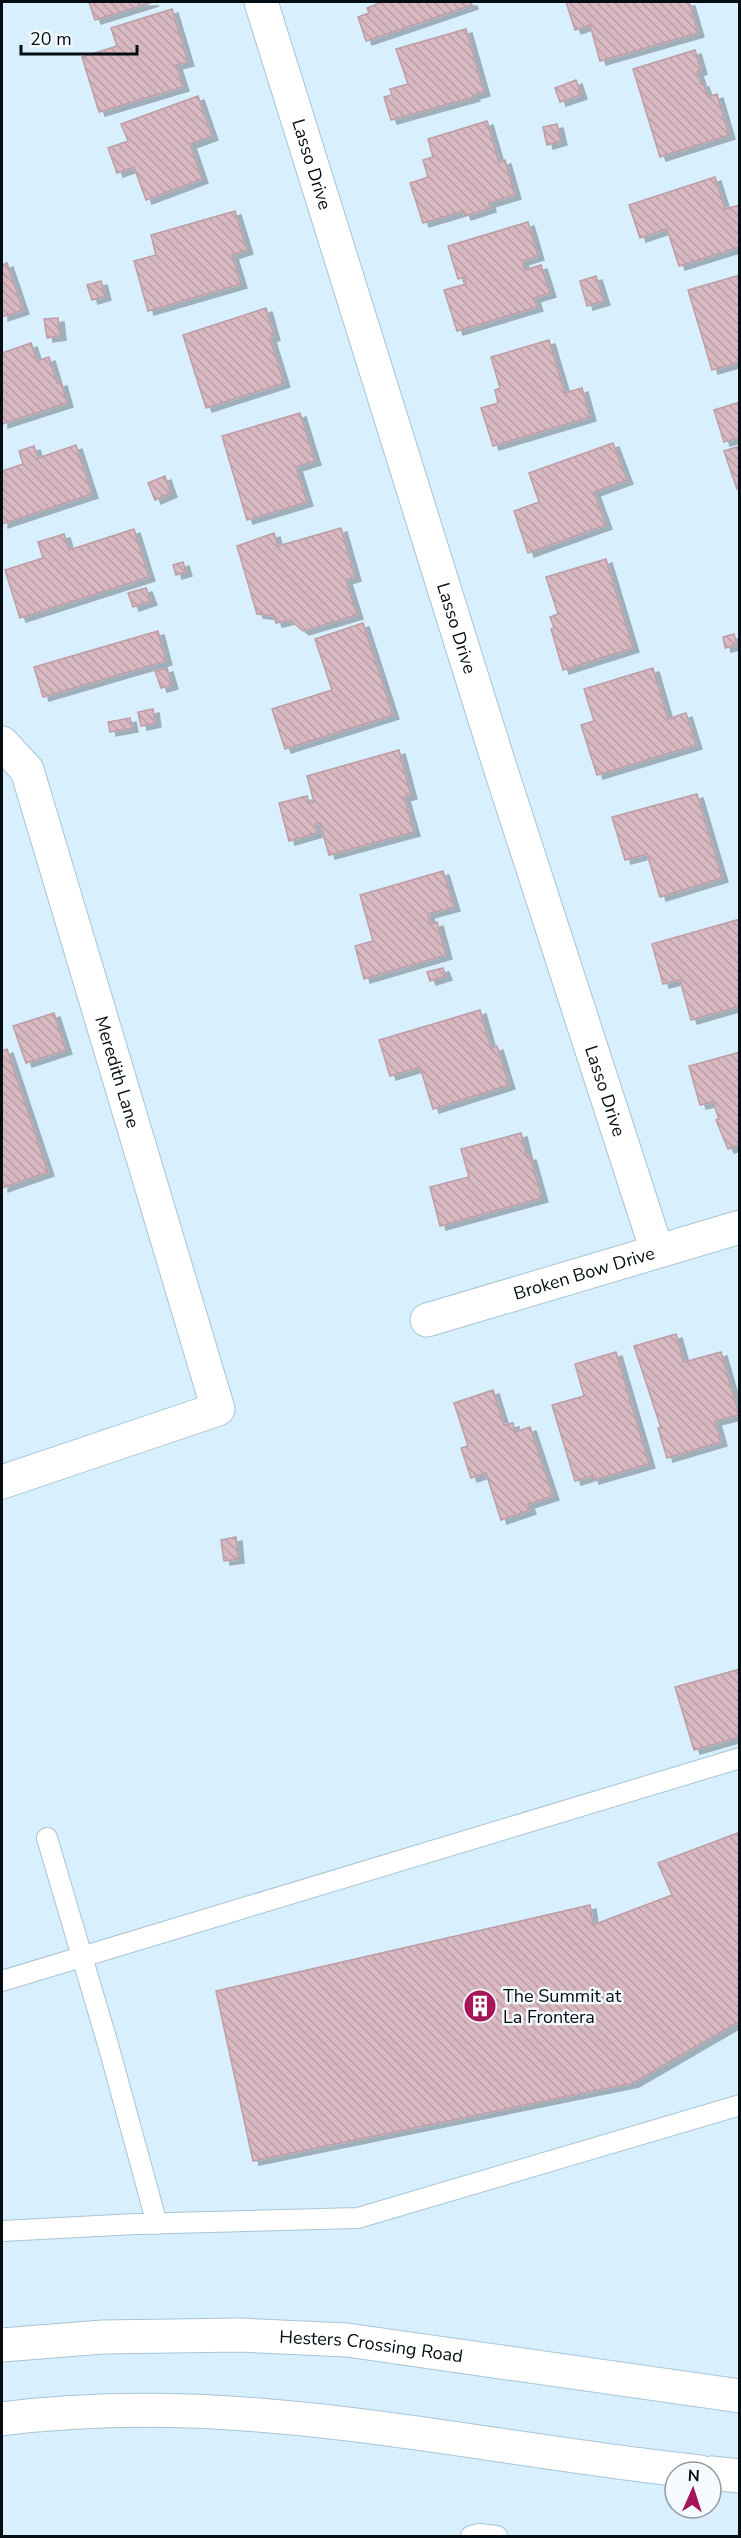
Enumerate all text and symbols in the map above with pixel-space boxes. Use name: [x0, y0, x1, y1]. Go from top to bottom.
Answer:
scale bar: [21, 18, 136, 56]
text: 20 m: [30, 27, 72, 51]
street label: Lasso Drive: [286, 116, 337, 213]
street label: Lasso Drive: [431, 580, 482, 677]
street label: Meredith Lane: [89, 1013, 145, 1131]
street label: Lasso Drive: [579, 1042, 631, 1139]
street label: Broken Bow Drive: [511, 1241, 658, 1306]
place label: The Summit at La Frontera: [503, 1984, 622, 2029]
building icon: The Summit at La Frontera: [462, 1988, 498, 2024]
street label: Hesters Crossing Road: [279, 2325, 464, 2368]
north arrow: [663, 2460, 723, 2520]
text: N: [687, 2465, 700, 2487]

